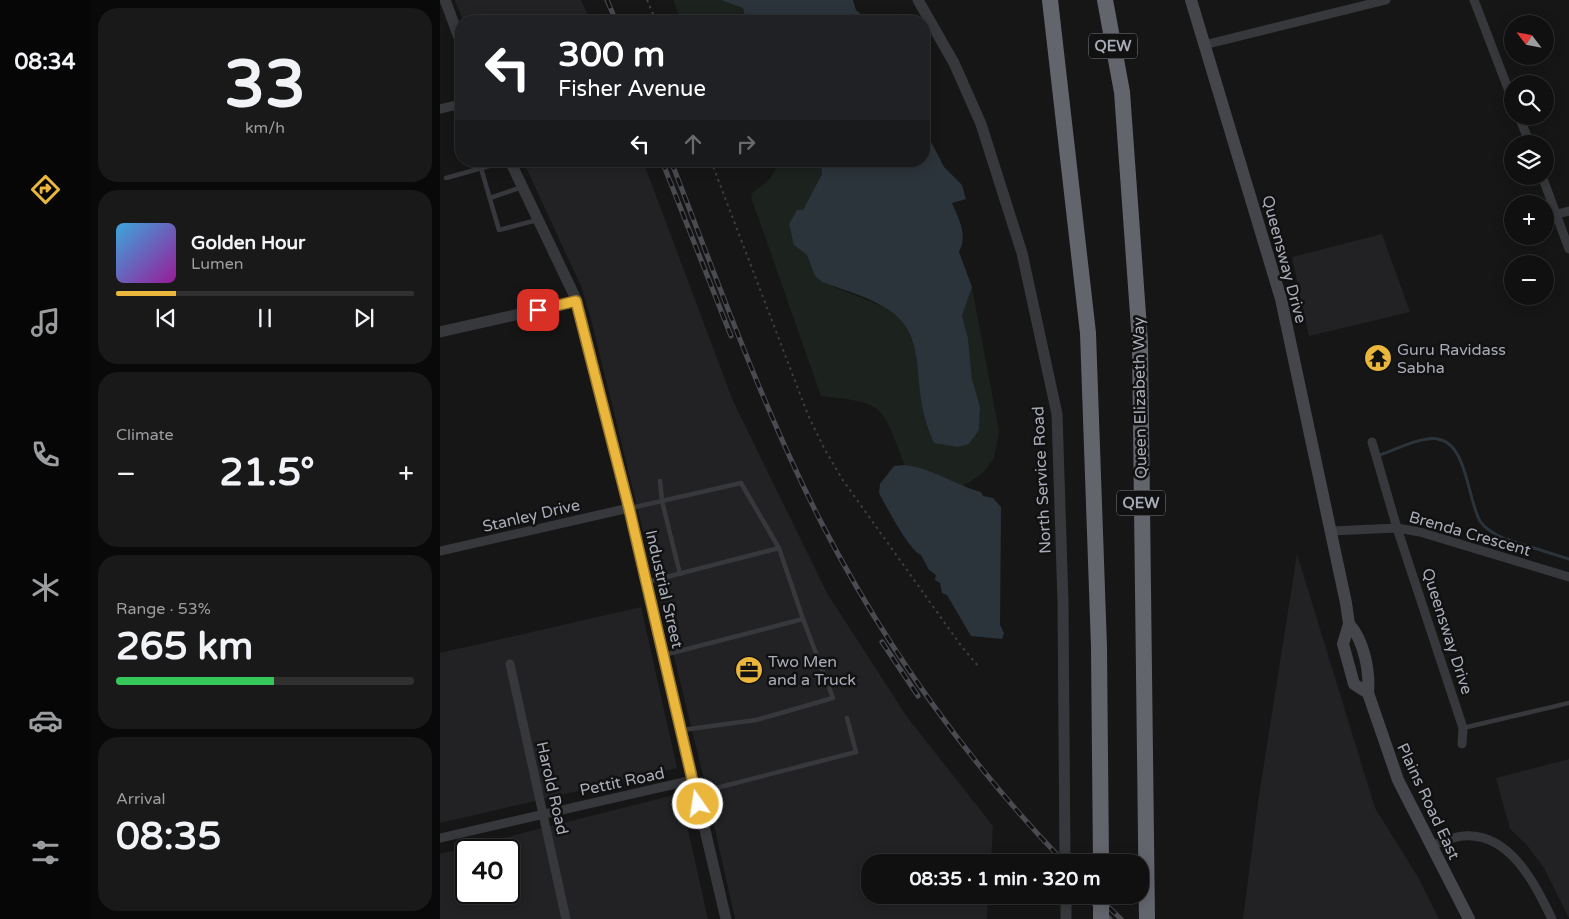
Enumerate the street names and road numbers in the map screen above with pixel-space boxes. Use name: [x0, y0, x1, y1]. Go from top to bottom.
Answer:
road number: QEW: [1089, 34, 1137, 58]
street label: Queensway Drive: [1257, 193, 1311, 325]
street label: Queen Elizabeth Way: [1129, 316, 1151, 479]
street label: North Service Road: [1028, 406, 1056, 554]
road number: QEW: [1117, 490, 1165, 516]
street label: Stanley Drive: [481, 495, 582, 537]
street label: Brenda Crescent: [1407, 507, 1533, 561]
street label: Industrial Street: [641, 528, 687, 650]
street label: Queensway Drive: [1417, 566, 1477, 697]
street label: Harold Road: [532, 740, 572, 837]
street label: Plains Road East: [1392, 740, 1464, 863]
street label: Pettit Road: [578, 763, 666, 801]

